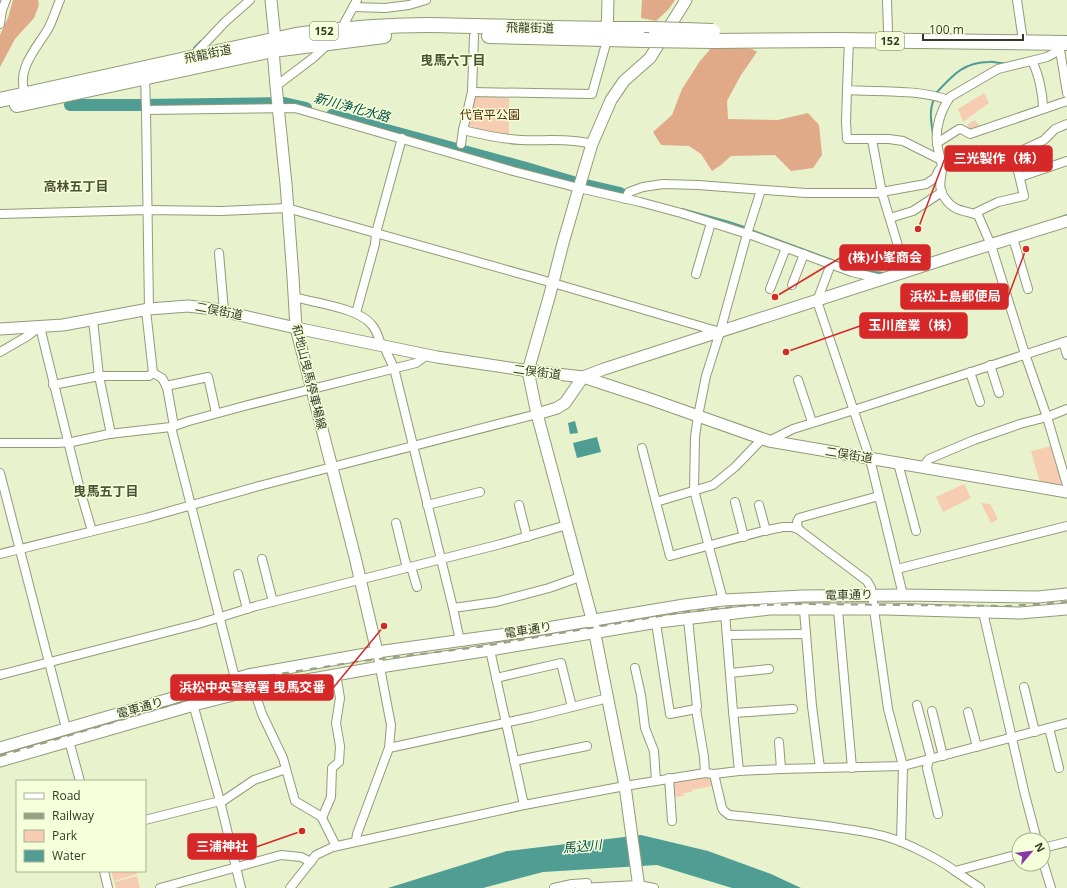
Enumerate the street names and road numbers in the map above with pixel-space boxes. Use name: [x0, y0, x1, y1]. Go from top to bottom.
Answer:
street label: 飛龍街道: [506, 19, 554, 36]
road number: 152: [310, 22, 338, 40]
road number: 152: [876, 32, 904, 50]
street label: 飛龍街道: [183, 40, 233, 67]
street label: 二俣街道: [194, 298, 244, 323]
street label: 和地山曳馬停車場線: [288, 322, 331, 431]
street label: 二俣街道: [512, 360, 562, 383]
street label: 二俣街道: [824, 442, 874, 467]
street label: 電車通り: [825, 586, 873, 603]
street label: 電車通り: [503, 617, 553, 642]
street label: 電車通り: [114, 693, 165, 722]

